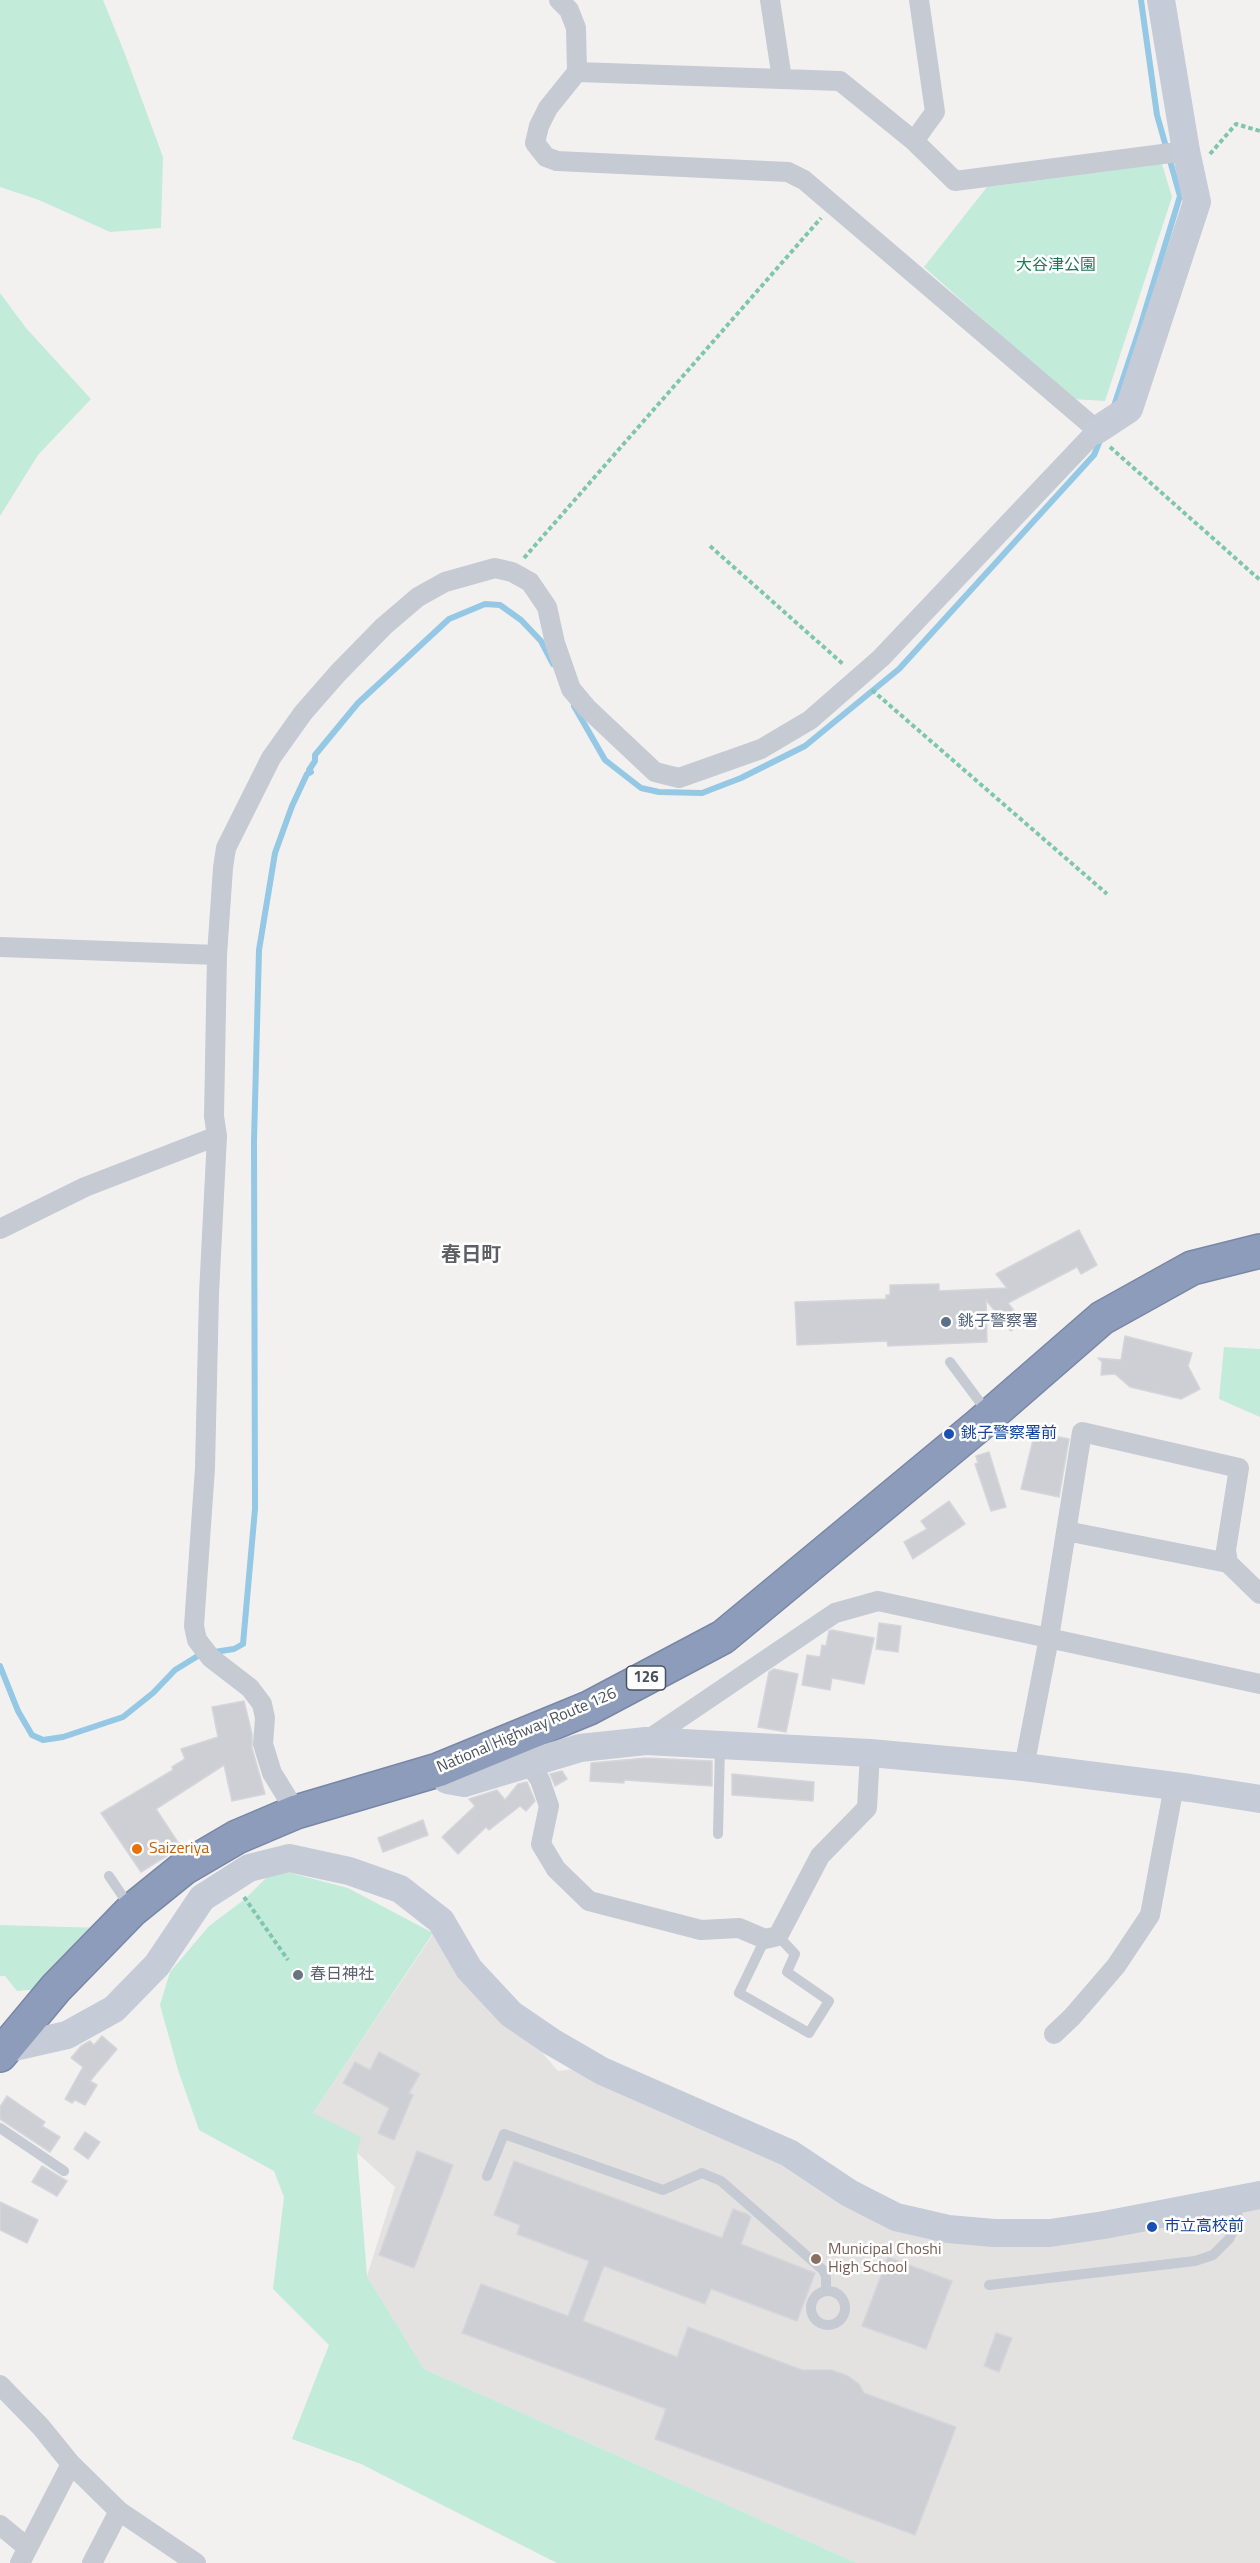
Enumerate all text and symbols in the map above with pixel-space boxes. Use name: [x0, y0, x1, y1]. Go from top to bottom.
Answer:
park label: 大谷津公園: [1016, 256, 1096, 276]
district label: 春日町: [441, 1244, 501, 1268]
place label: 銚子警察署: [958, 1312, 1038, 1332]
marker: 銚子警察署: [939, 1315, 953, 1329]
place label: 銚子警察署前: [961, 1424, 1057, 1444]
marker: 銚子警察署前: [942, 1427, 956, 1441]
road number: 126: [626, 1666, 666, 1690]
street label: National Highway Route 126: [434, 1684, 620, 1778]
place label: Saizeriya: [149, 1839, 209, 1859]
marker: Saizeriya: [130, 1842, 144, 1856]
place label: 春日神社: [310, 1965, 374, 1985]
marker: 春日神社: [291, 1968, 305, 1982]
place label: 市立高校前: [1164, 2217, 1244, 2237]
marker: 市立高校前: [1145, 2220, 1159, 2234]
place label: Municipal Choshi High School: [828, 2240, 941, 2278]
marker: Municipal Choshi High School: [809, 2252, 823, 2266]

